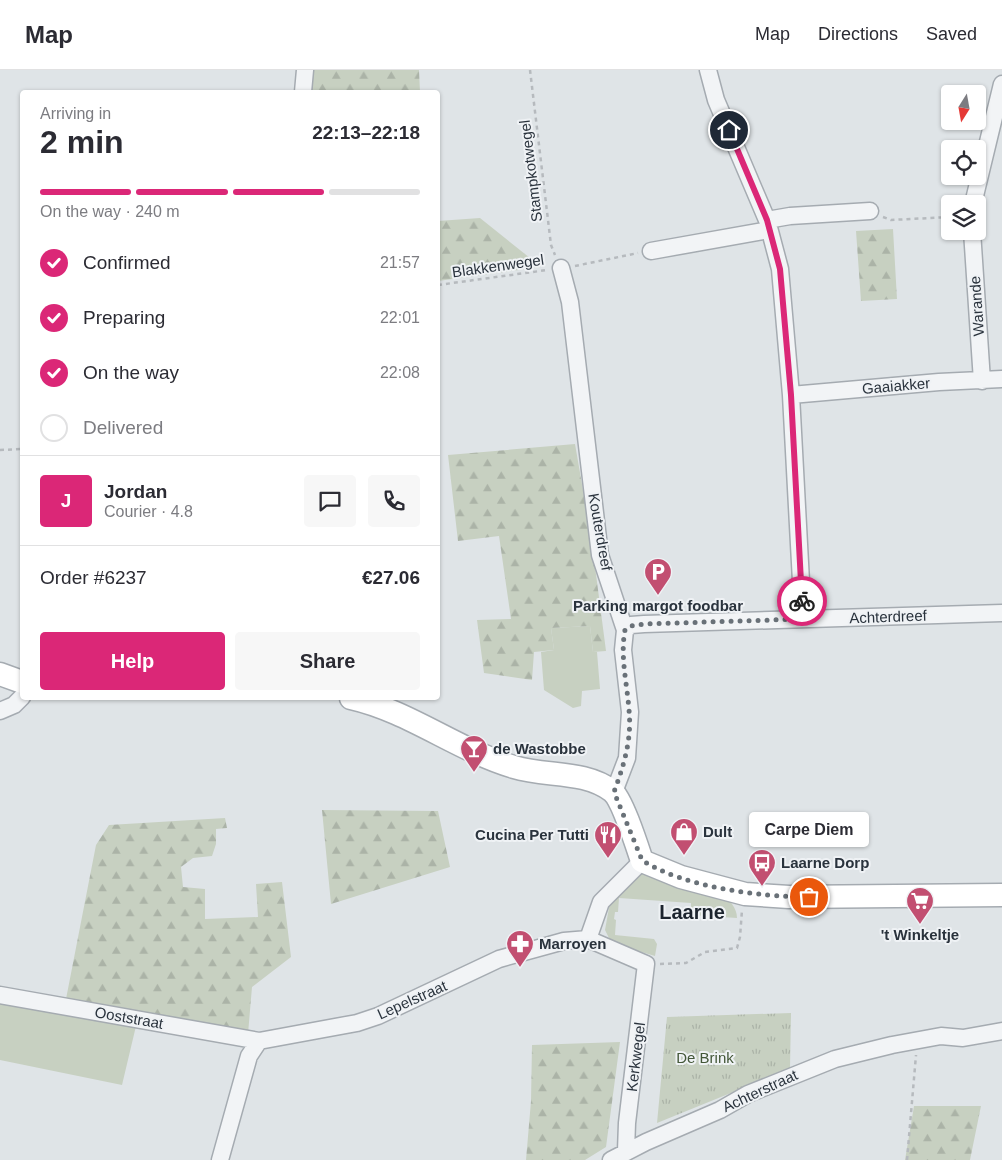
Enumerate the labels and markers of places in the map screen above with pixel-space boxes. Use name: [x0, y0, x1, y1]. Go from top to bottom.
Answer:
pin: [708, 109, 750, 151]
parking icon: Parking margot foodbar: [643, 557, 673, 596]
place label: Parking margot foodbar: [573, 597, 743, 614]
bar icon: de Wastobbe: [459, 734, 489, 773]
place label: de Wastobbe: [493, 740, 586, 757]
callout: Carpe Diem: [749, 812, 869, 847]
shop icon: Dult: [669, 817, 699, 856]
restaurant icon: Cucina Per Tutti: [593, 820, 623, 859]
place label: Dult: [703, 823, 732, 840]
place label: Cucina Per Tutti: [475, 826, 589, 843]
bus stop icon: Laarne Dorp: [747, 848, 777, 887]
place label: Laarne Dorp: [781, 854, 869, 871]
pin: [788, 876, 830, 918]
supermarket icon: 't Winkeltje: [905, 886, 935, 925]
place label: 't Winkeltje: [881, 926, 959, 943]
pharmacy icon: Marroyen: [505, 929, 535, 968]
place label: Marroyen: [539, 935, 607, 952]

